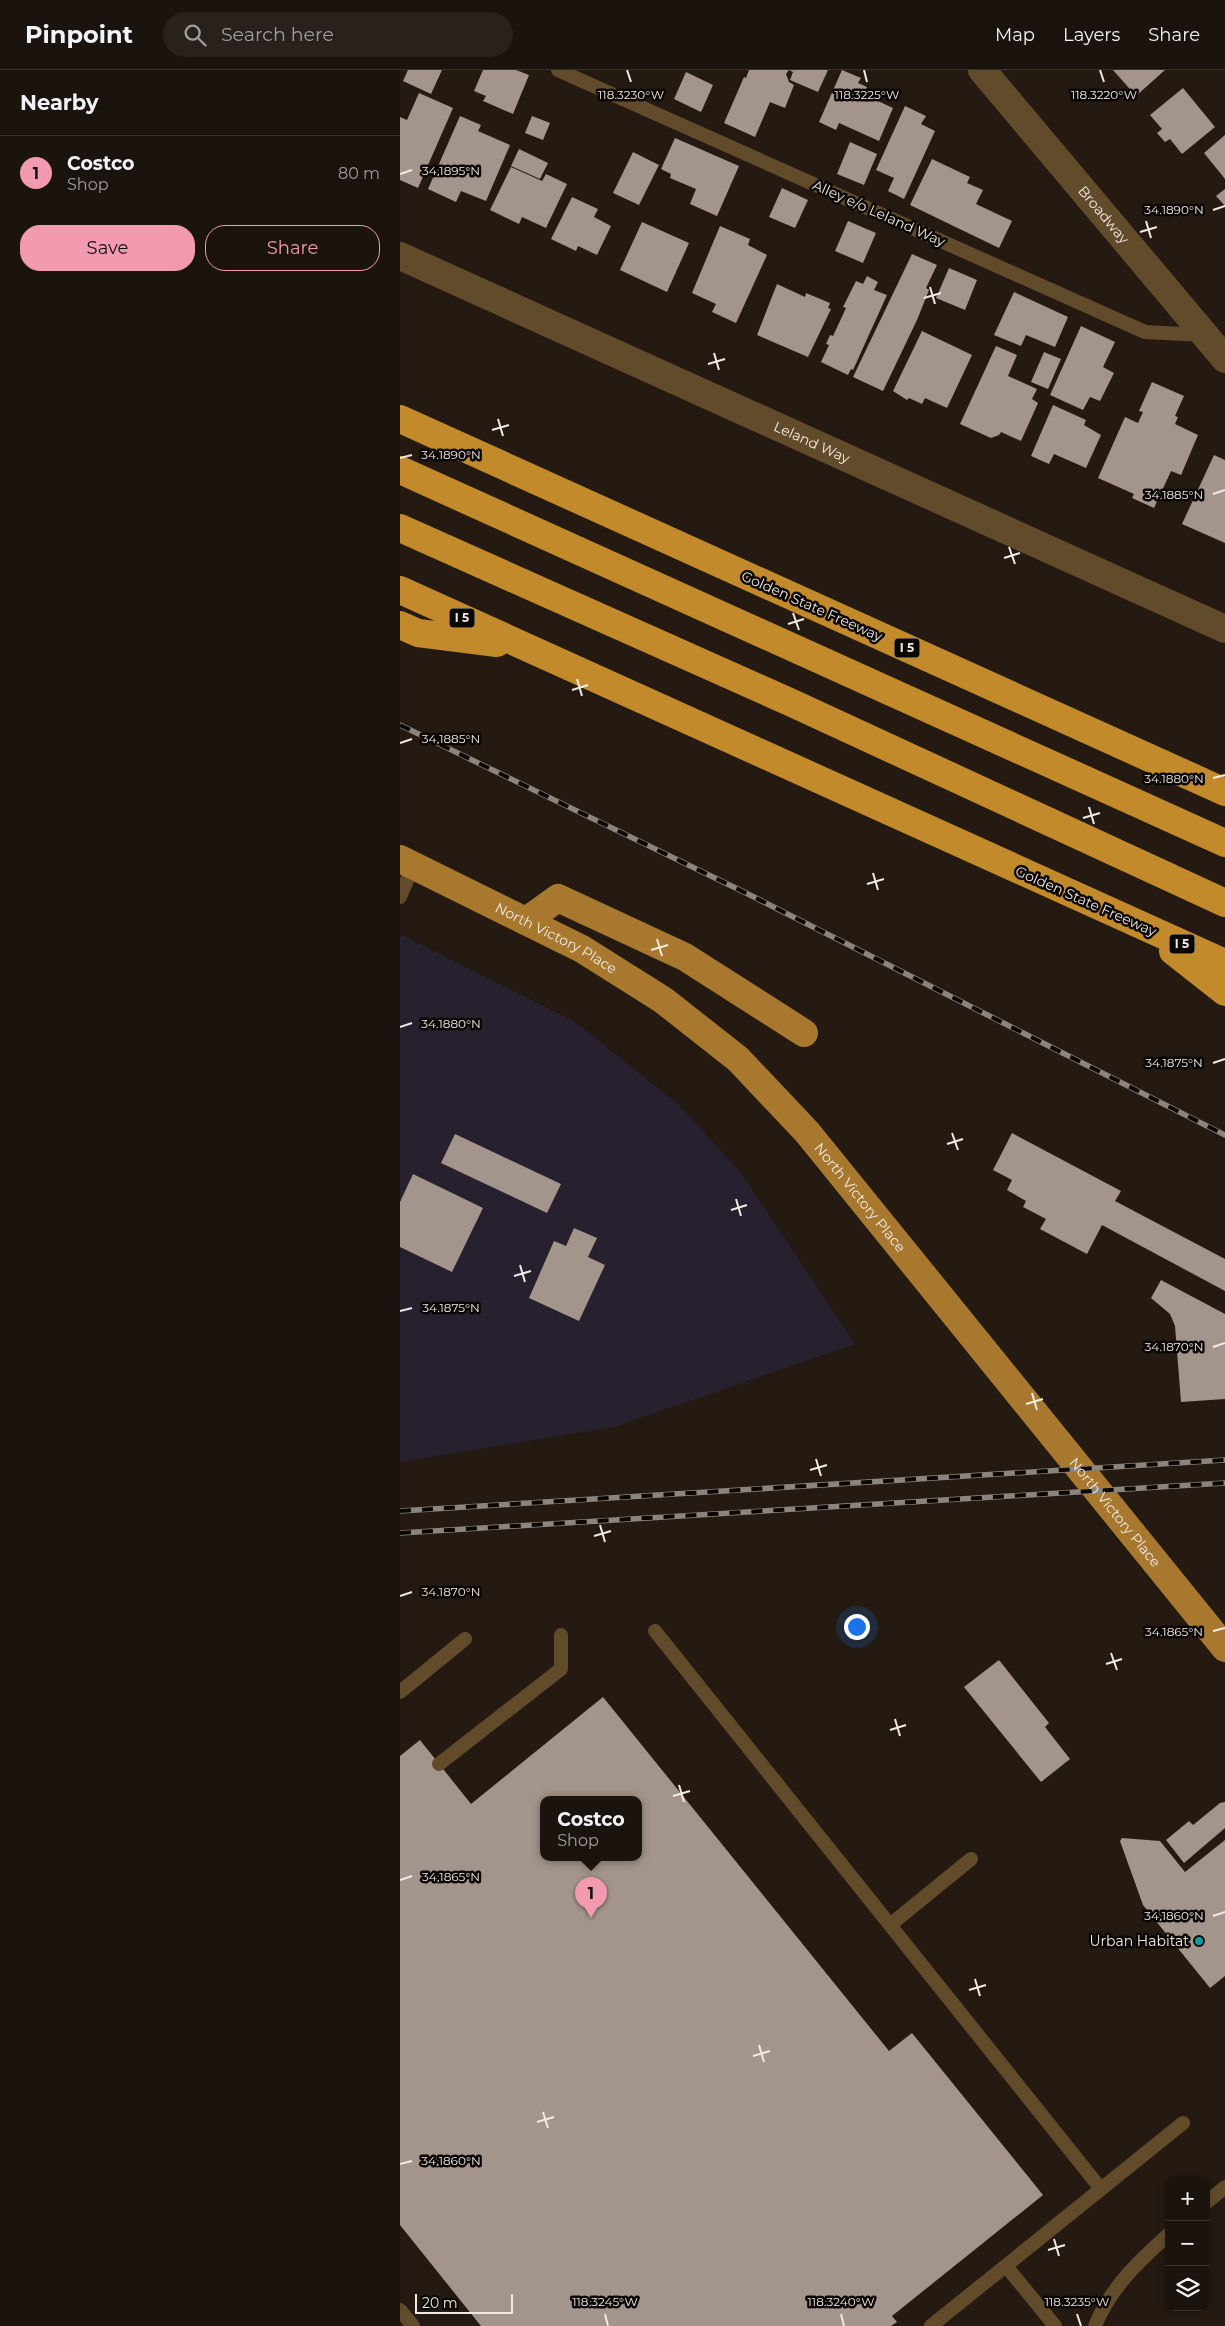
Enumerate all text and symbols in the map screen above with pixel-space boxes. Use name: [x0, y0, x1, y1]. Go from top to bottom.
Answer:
search box: [163, 12, 513, 57]
text: Pinpoint: [25, 20, 133, 49]
icon: search: [181, 21, 209, 49]
text: Search here: [221, 23, 334, 46]
text: Map: [995, 24, 1035, 46]
text: Layers: [1063, 24, 1120, 46]
text: Share: [1148, 24, 1200, 46]
text: 118.3230°W: [598, 87, 664, 102]
text: 118.3225°W: [835, 87, 899, 102]
text: 118.3220°W: [1071, 87, 1137, 102]
text: Nearby: [20, 90, 99, 115]
text: Costco: [67, 152, 134, 175]
text: 34.1895°N: [422, 163, 480, 178]
text: 1: [33, 164, 39, 183]
text: 80 m: [338, 164, 380, 183]
text: Shop: [67, 175, 109, 194]
street label: Alley e/o Leland Way: [810, 176, 949, 251]
street label: Broadway: [1074, 182, 1133, 248]
text: 34.1890°N: [1144, 202, 1204, 217]
button: Save: [20, 225, 195, 271]
button: Share: [205, 225, 380, 271]
street label: Leland Way: [771, 417, 853, 467]
text: 34.1890°N: [421, 447, 481, 462]
text: 34.1885°N: [1145, 487, 1203, 502]
street label: Golden State Freeway: [739, 567, 886, 645]
road number: I 5: [450, 608, 474, 628]
road number: I 5: [894, 638, 920, 658]
text: 34.1885°N: [422, 731, 480, 746]
text: 34.1880°N: [1144, 771, 1204, 786]
street label: Golden State Freeway: [1013, 862, 1160, 940]
street label: North Victory Place: [492, 898, 620, 978]
road number: I 5: [1170, 934, 1194, 954]
text: 34.1880°N: [421, 1016, 481, 1031]
text: 34.1875°N: [1145, 1055, 1203, 1070]
street label: North Victory Place: [810, 1139, 910, 1256]
text: 34.1875°N: [422, 1300, 480, 1315]
text: 34.1870°N: [1145, 1339, 1203, 1354]
street label: North Victory Place: [1065, 1454, 1165, 1571]
text: 34.1870°N: [422, 1584, 480, 1599]
your location: [844, 1614, 870, 1640]
text: 34.1865°N: [1145, 1624, 1203, 1639]
popup: [540, 1796, 642, 1861]
text: Costco: [557, 1808, 625, 1831]
text: Shop: [557, 1831, 599, 1850]
text: 34.1865°N: [422, 1869, 480, 1884]
pin: 1: [575, 1877, 607, 1918]
text: 34.1860°N: [1144, 1908, 1204, 1923]
place label: Urban Habitat: [1089, 1932, 1189, 1950]
marker: Urban Habitat: [1193, 1935, 1205, 1947]
text: 34.1860°N: [421, 2153, 481, 2168]
map controls: [1165, 2176, 1210, 2311]
button: +: [1165, 2176, 1210, 2221]
button: −: [1165, 2221, 1210, 2266]
button: layers: [1165, 2266, 1210, 2311]
scale bar: [415, 2291, 512, 2314]
text: 20 m: [422, 2294, 458, 2312]
text: 118.3245°W: [572, 2294, 638, 2309]
text: 118.3240°W: [808, 2294, 874, 2309]
text: 118.3235°W: [1045, 2294, 1109, 2309]

